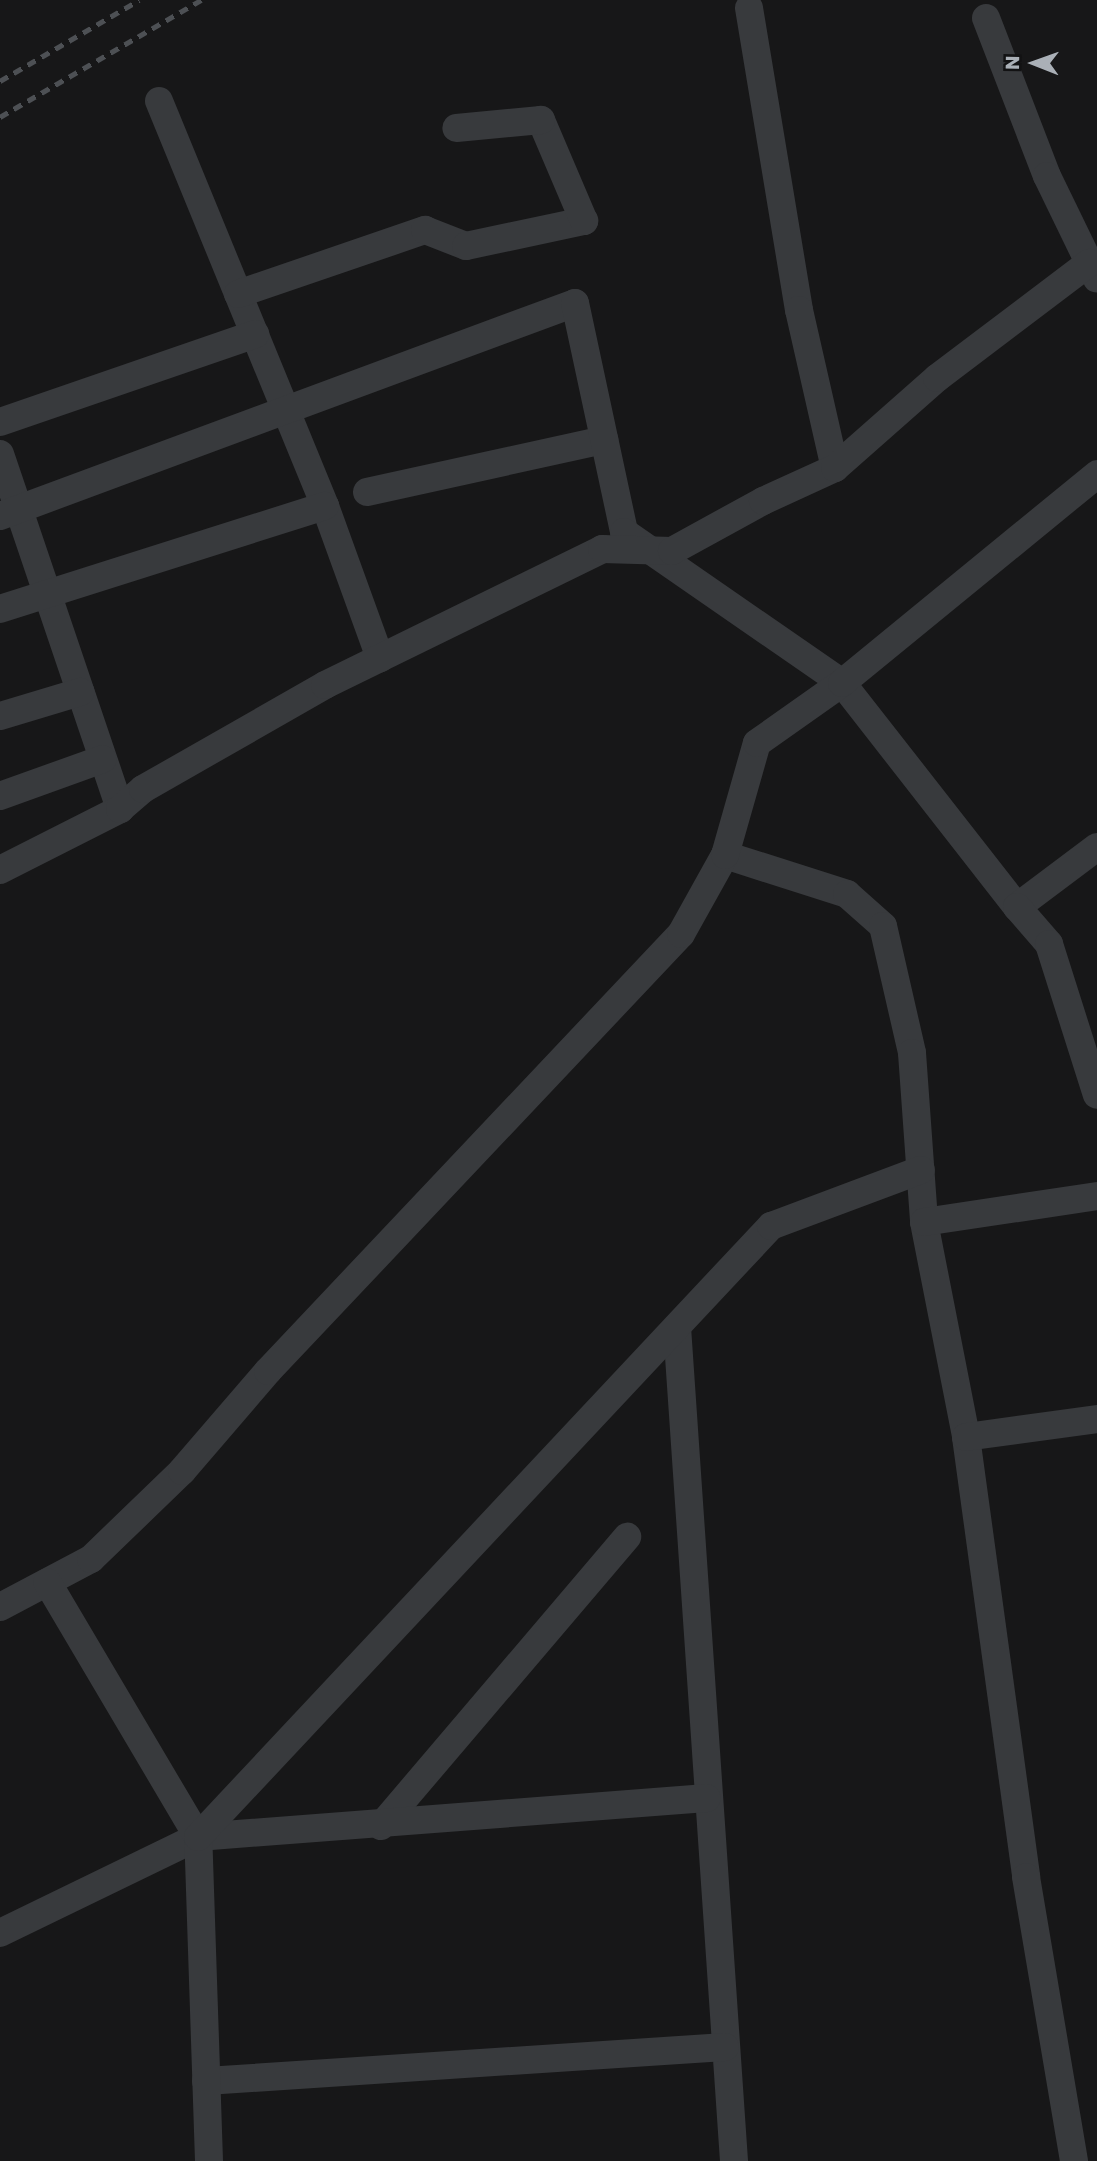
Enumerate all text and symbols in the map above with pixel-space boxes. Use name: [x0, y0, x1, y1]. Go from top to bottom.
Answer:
north arrow: [999, 28, 1069, 98]
text: N: [999, 55, 1026, 70]

